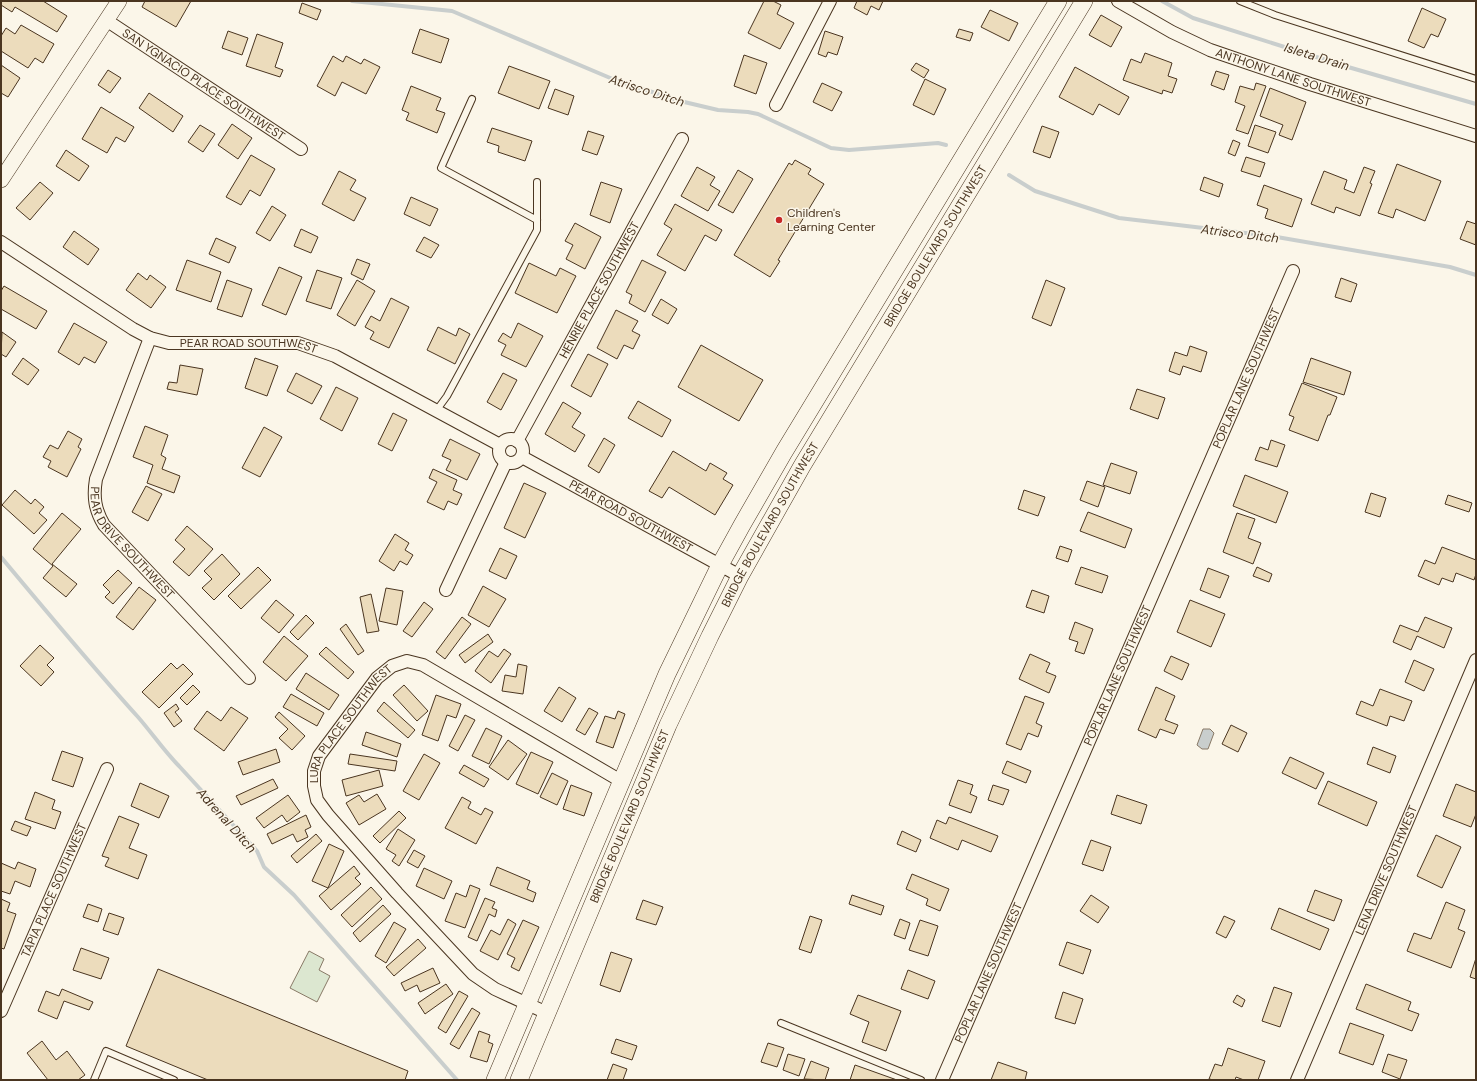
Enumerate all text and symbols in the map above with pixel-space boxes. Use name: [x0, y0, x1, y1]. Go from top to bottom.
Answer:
street label: SAN YGNACIO PLACE SOUTHWEST: [119, 25, 288, 144]
water label: Isleta Drain: [1282, 38, 1352, 74]
street label: ANTHONY LANE SOUTHWEST: [1214, 44, 1373, 111]
water label: Atrisco Ditch: [606, 70, 687, 111]
street label: BRIDGE BOULEVARD SOUTHWEST: [880, 162, 991, 330]
place label: Children's Learning Center: [787, 205, 876, 235]
marker: Children's Learning Center: [774, 215, 784, 225]
street label: HENRIE PLACE SOUTHWEST: [556, 219, 643, 361]
water label: Atrisco Ditch: [1199, 220, 1280, 247]
street label: POPLAR LANE SOUTHWEST: [1209, 305, 1284, 451]
street label: PEAR ROAD SOUTHWEST: [180, 335, 320, 357]
street label: BRIDGE BOULEVARD SOUTHWEST: [718, 439, 823, 610]
street label: PEAR ROAD SOUTHWEST: [566, 476, 696, 557]
street label: PEAR DRIVE SOUTHWEST: [87, 486, 178, 602]
street label: POPLAR LANE SOUTHWEST: [1080, 603, 1155, 748]
street label: LURA PLACE SOUTHWEST: [306, 661, 396, 783]
street label: BRIDGE BOULEVARD SOUTHWEST: [586, 727, 673, 905]
water label: Adrenal Ditch: [192, 784, 260, 856]
street label: LENA DRIVE SOUTHWEST: [1352, 803, 1421, 938]
street label: TAPIA PLACE SOUTHWEST: [18, 820, 90, 960]
street label: POPLAR LANE SOUTHWEST: [951, 900, 1026, 1045]

